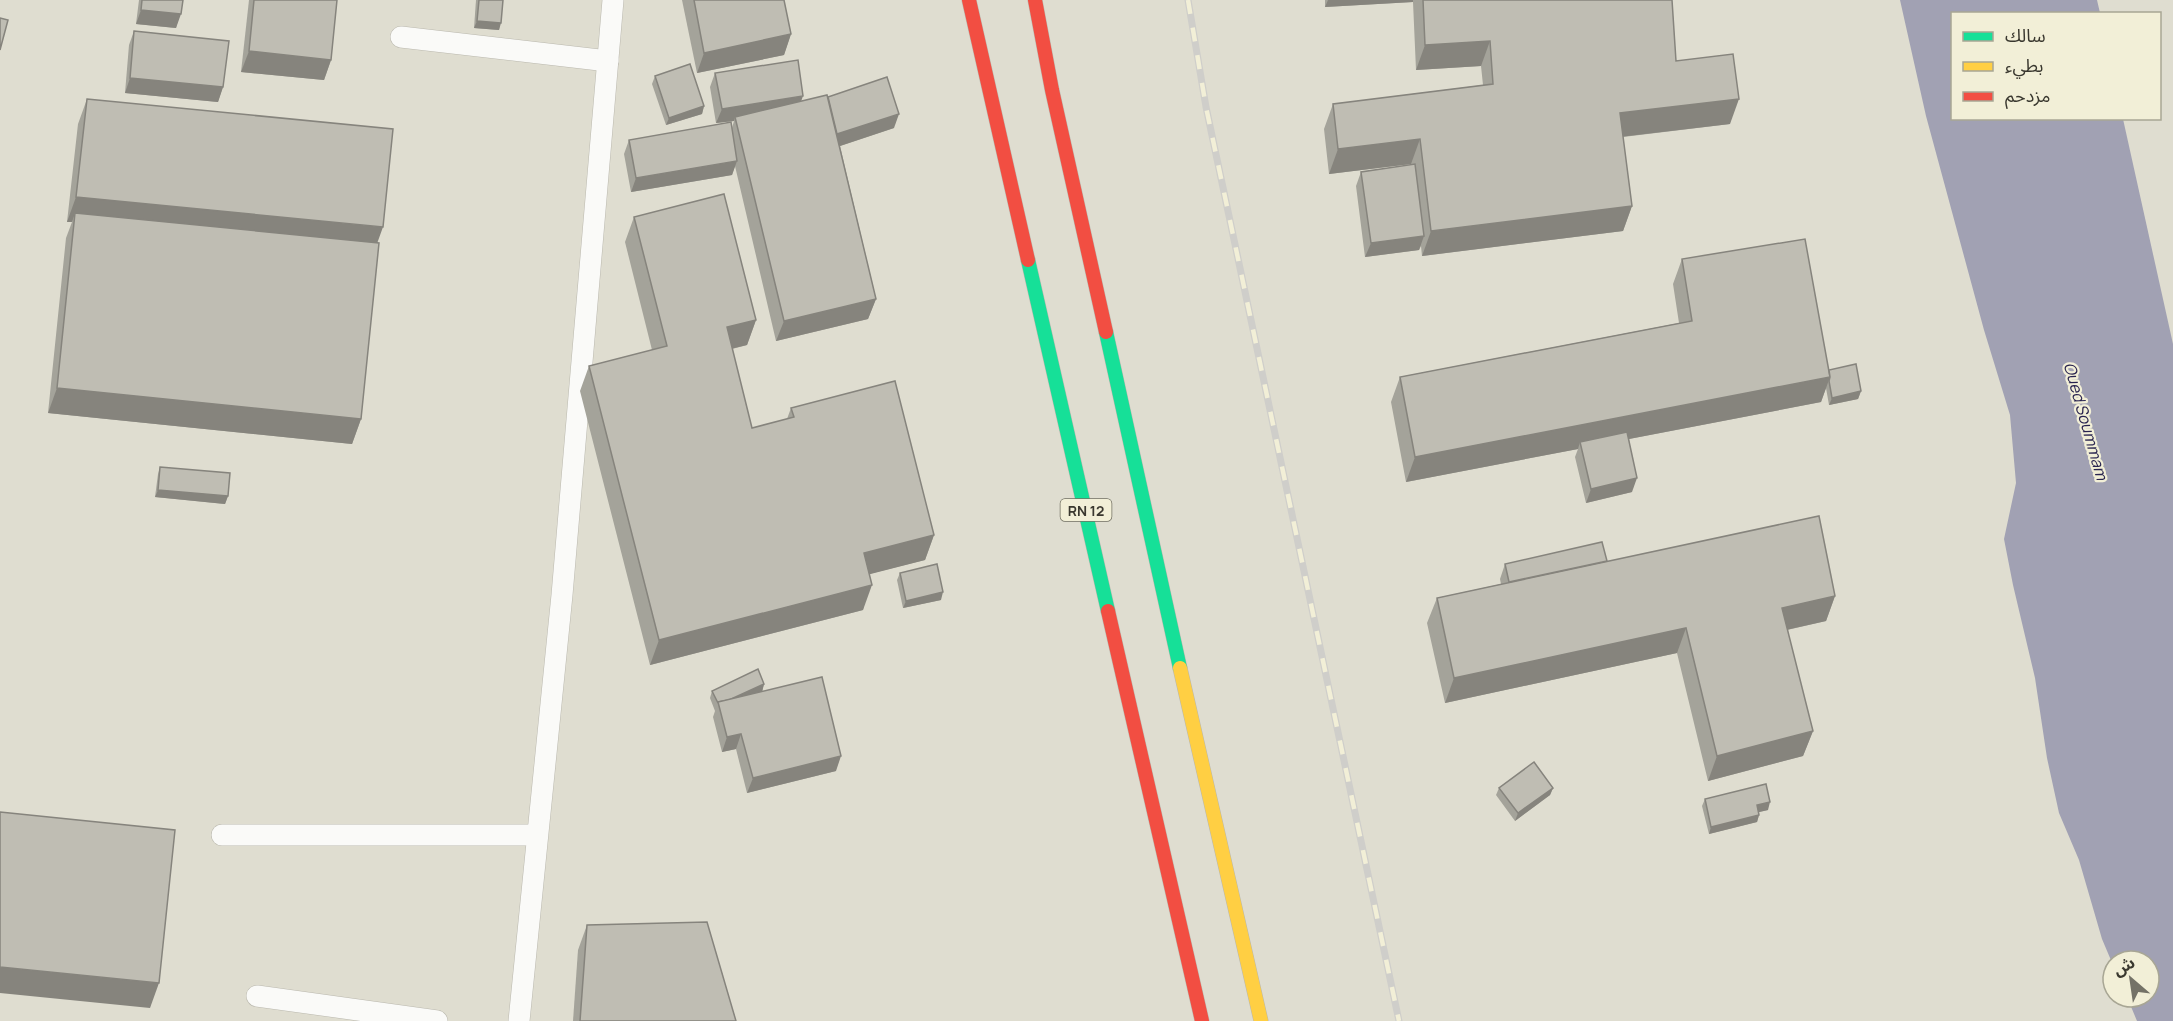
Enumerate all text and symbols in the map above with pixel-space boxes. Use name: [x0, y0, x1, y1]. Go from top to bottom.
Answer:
legend: [1951, 12, 2161, 120]
text: سالك: [2005, 23, 2046, 47]
text: بطيء: [2005, 53, 2043, 79]
text: مزدحم: [2005, 83, 2050, 109]
water label: Oued Soummam: [2059, 360, 2114, 484]
road number: RN 12: [1060, 499, 1112, 521]
north arrow: [2101, 949, 2161, 1009]
text: ش: [2109, 951, 2139, 981]

